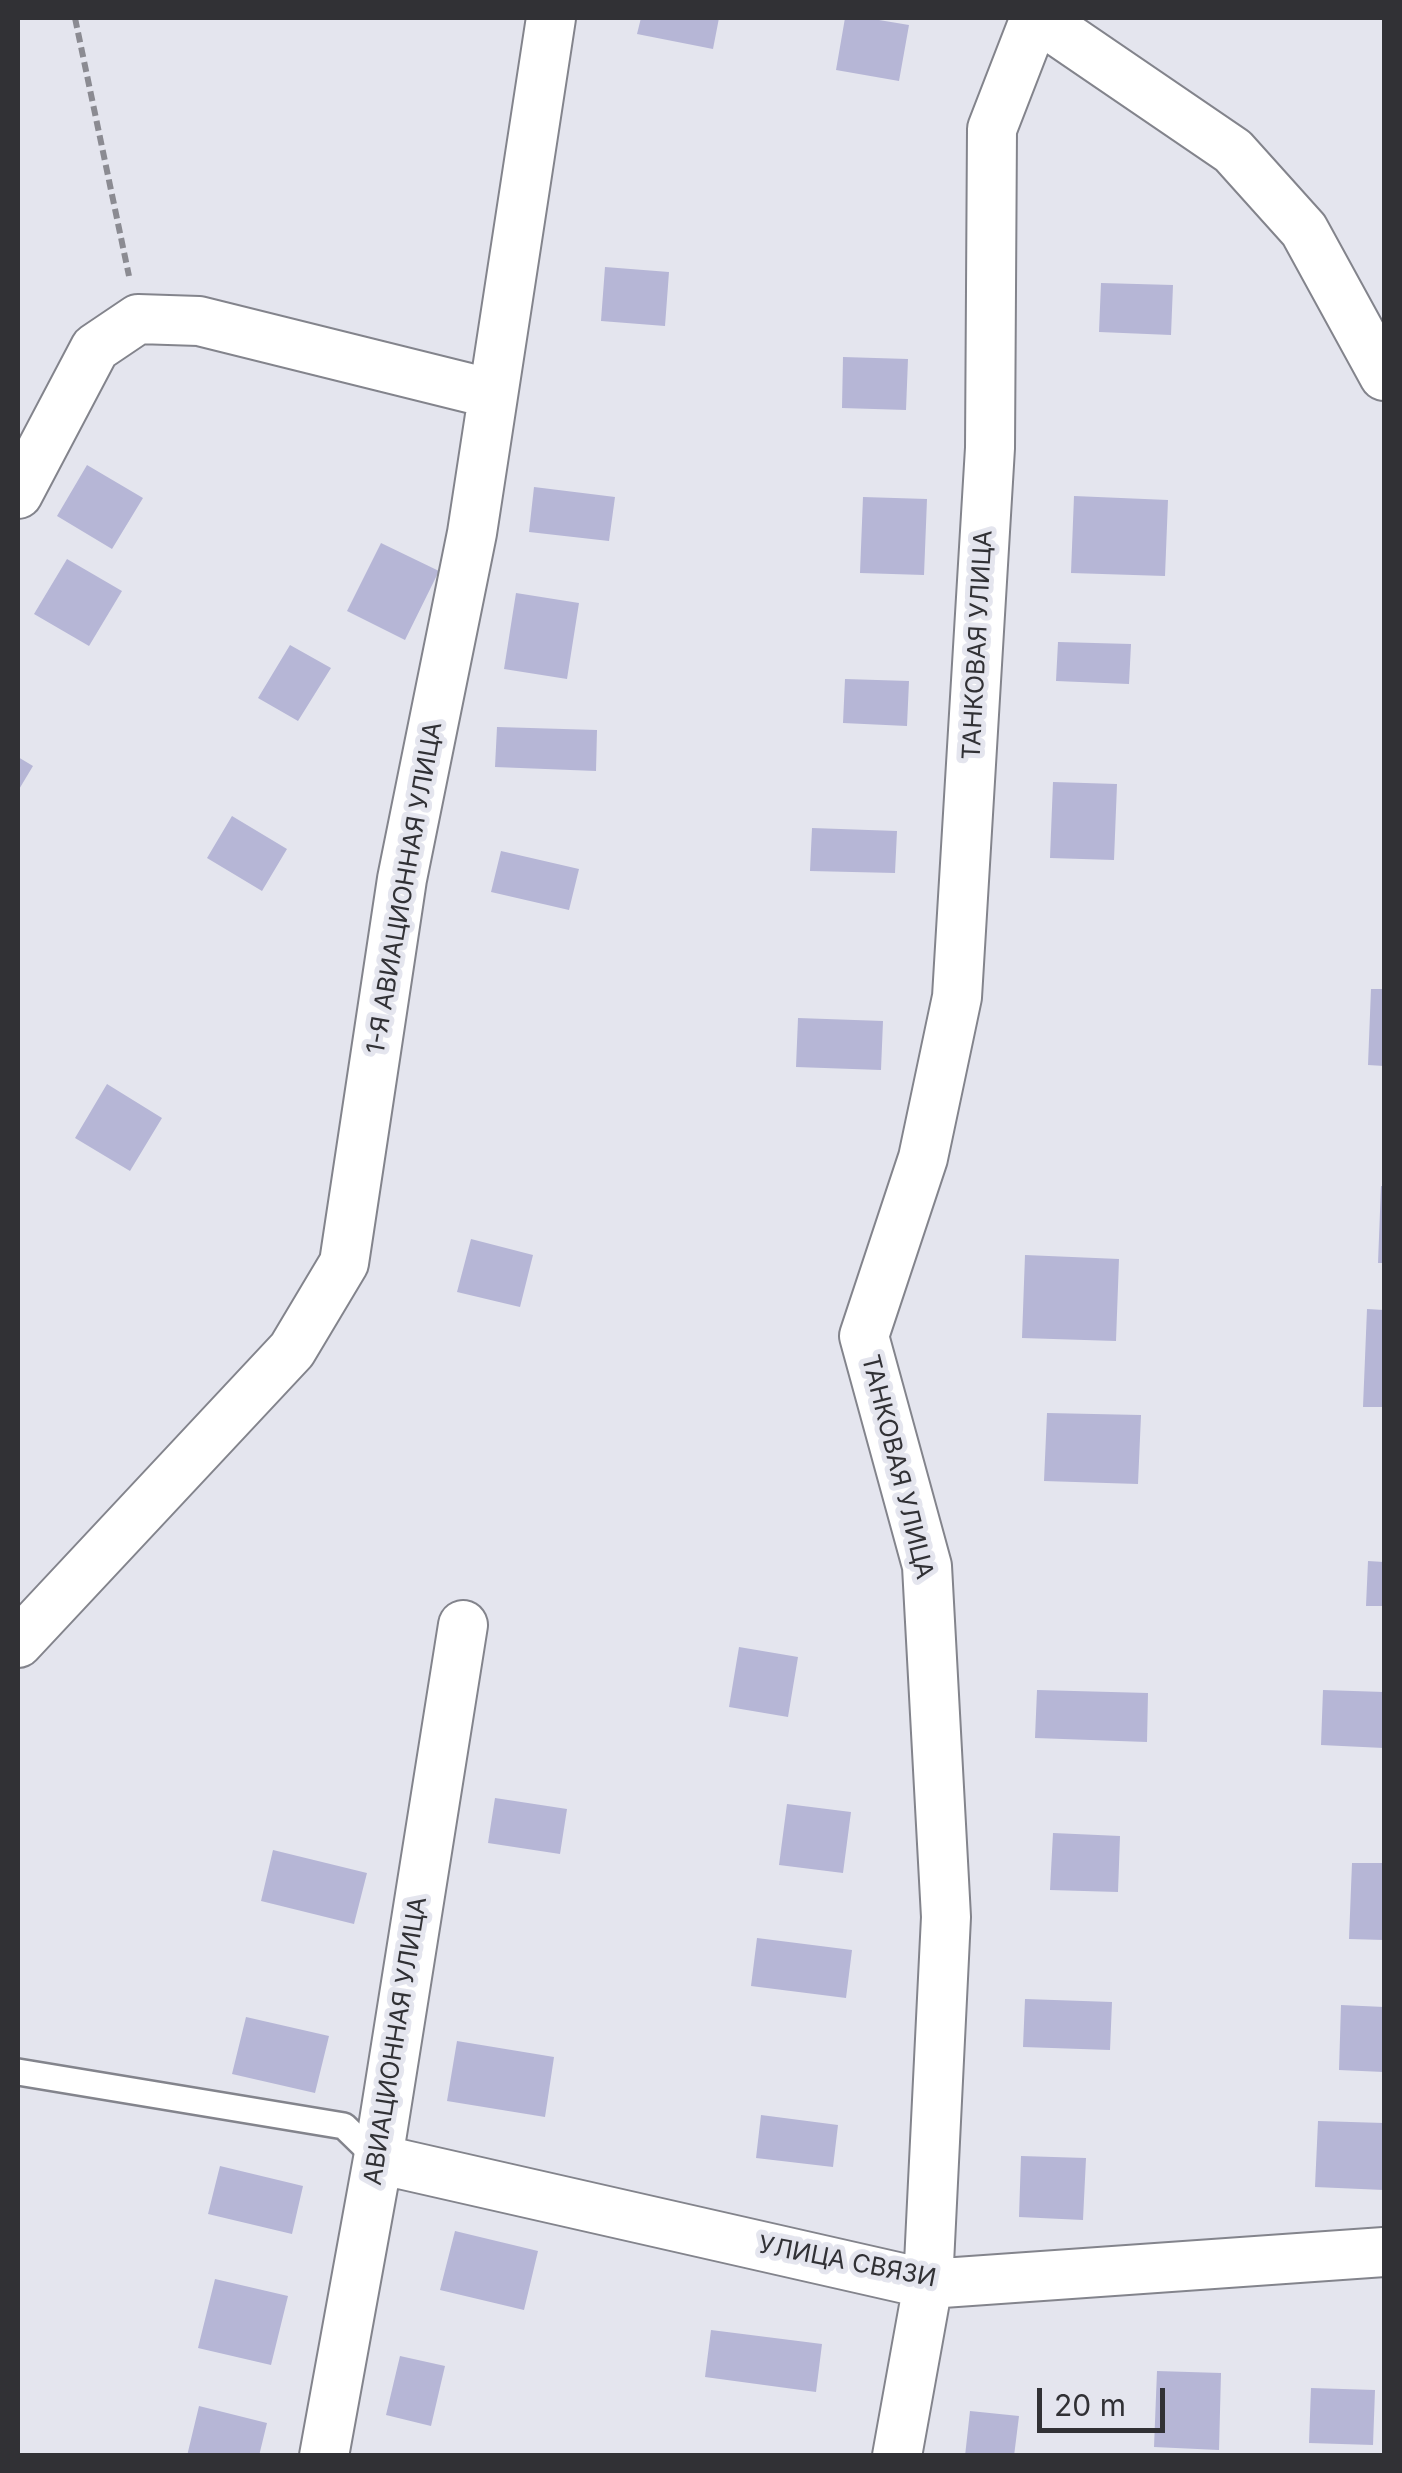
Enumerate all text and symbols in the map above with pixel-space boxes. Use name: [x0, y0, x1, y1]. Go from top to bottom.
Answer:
street label: ТАНКОВАЯ УЛИЦА: [957, 529, 999, 761]
street label: 1-Я АВИАЦИОННАЯ УЛИЦА: [361, 720, 449, 1056]
street label: ТАНКОВАЯ УЛИЦА: [855, 1352, 939, 1582]
street label: АВИАЦИОННАЯ УЛИЦА: [358, 1895, 434, 2187]
street label: УЛИЦА СВЯЗИ: [756, 2230, 938, 2294]
scale bar: [1042, 2368, 1170, 2430]
text: 20 m: [1054, 2387, 1126, 2423]

